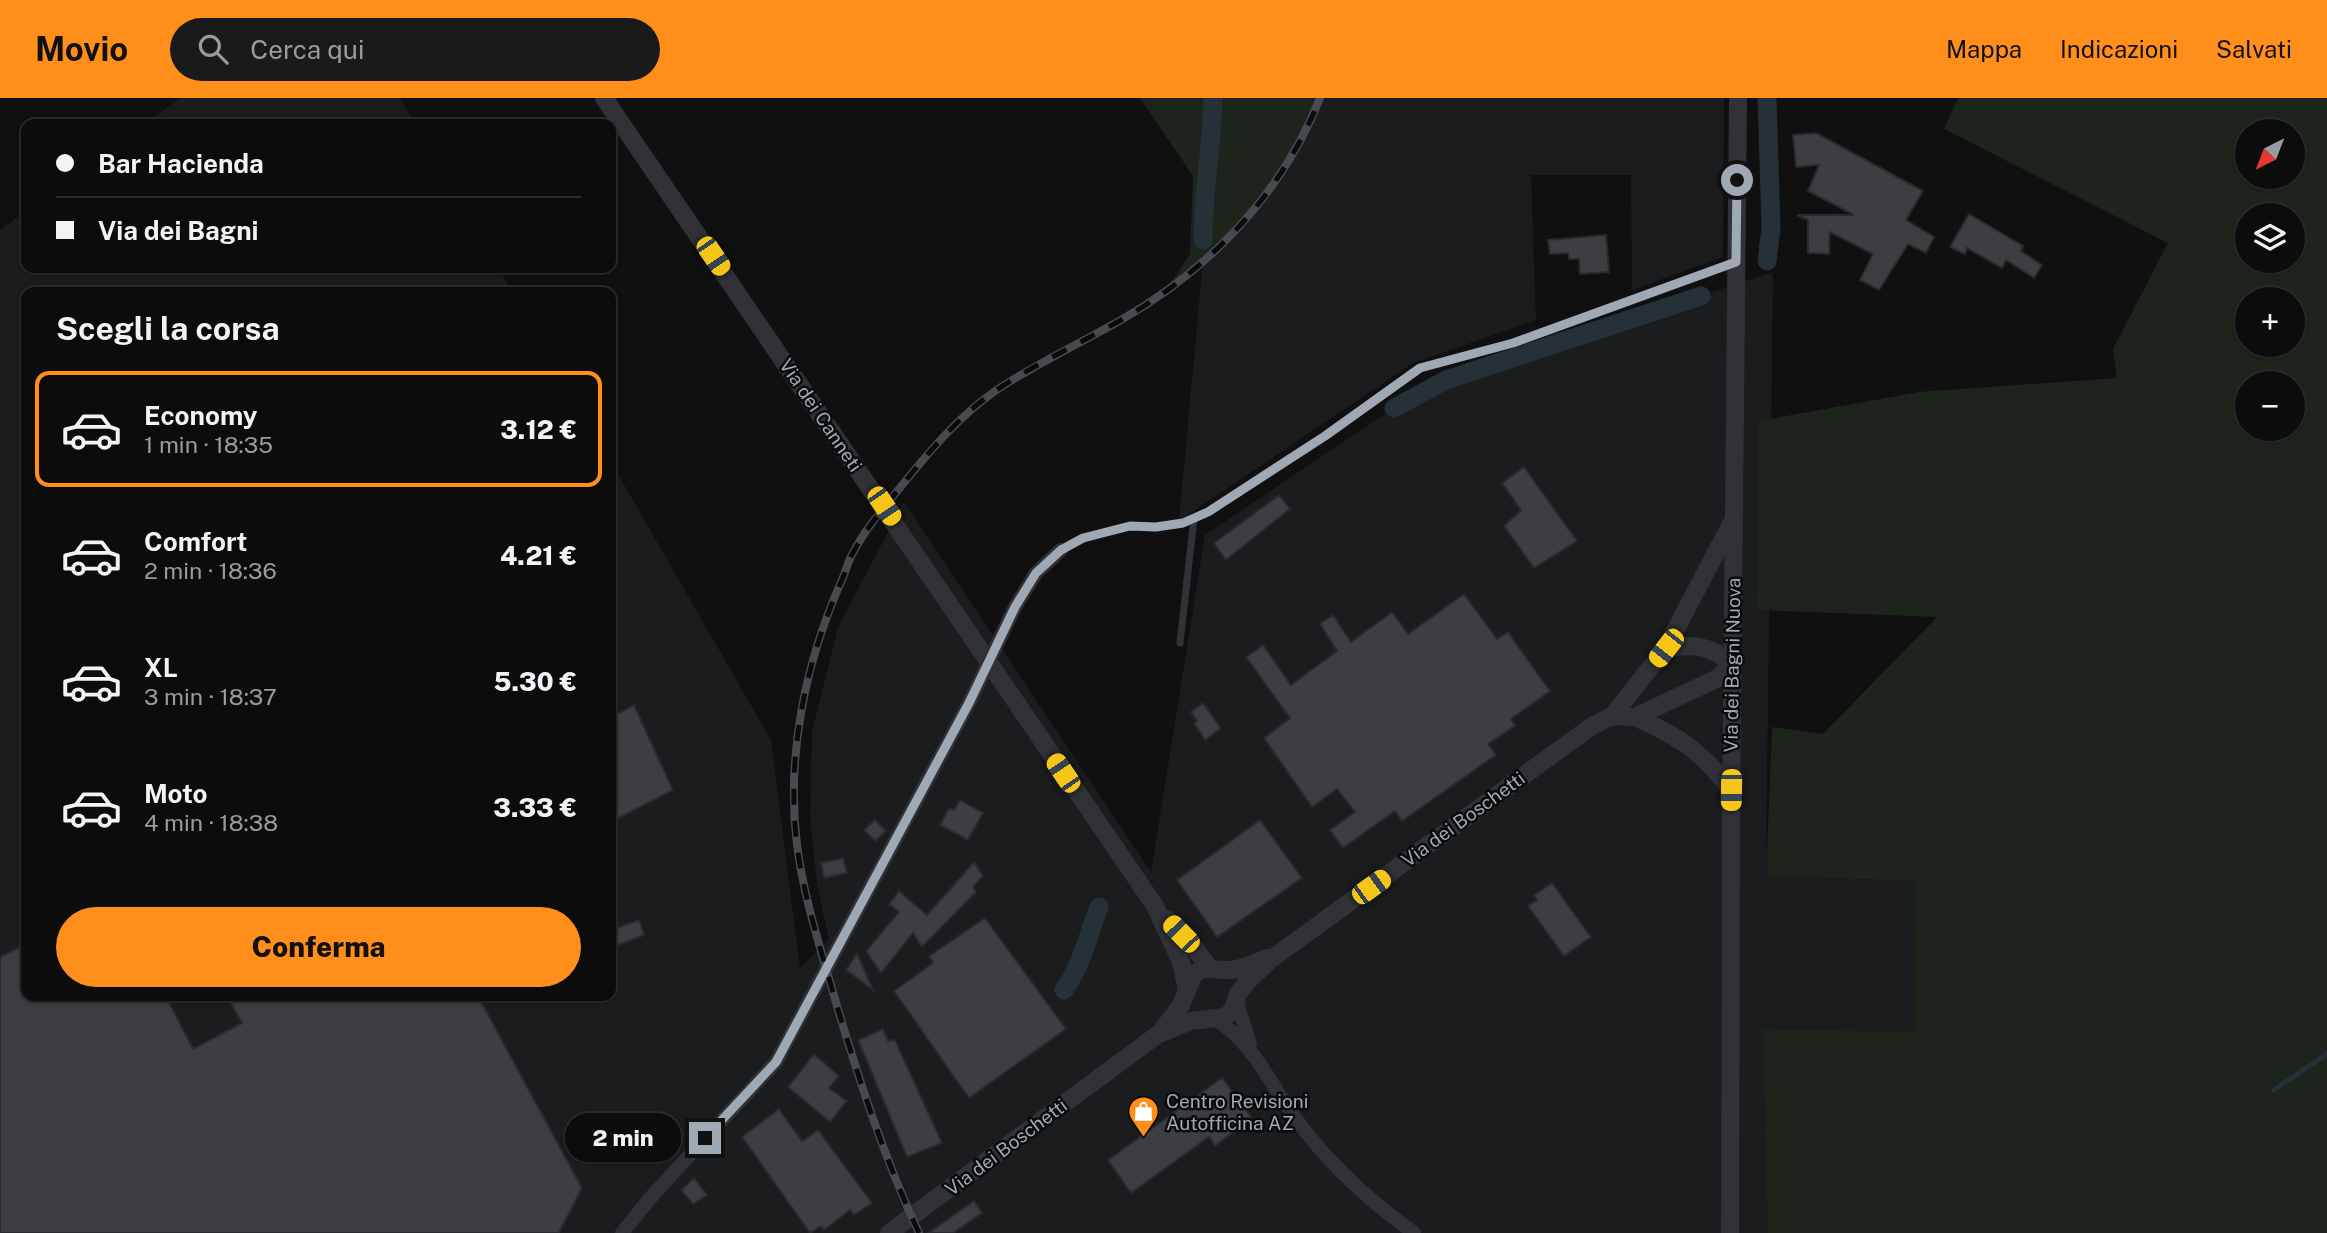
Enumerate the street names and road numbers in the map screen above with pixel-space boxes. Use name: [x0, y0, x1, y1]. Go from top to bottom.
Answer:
street label: Via dei Canneti: [775, 354, 867, 476]
street label: Via dei Bagni Nuova: [1719, 577, 1745, 753]
street label: Via dei Boschetti: [1397, 767, 1529, 871]
street label: Via dei Boschetti: [941, 1094, 1071, 1200]

